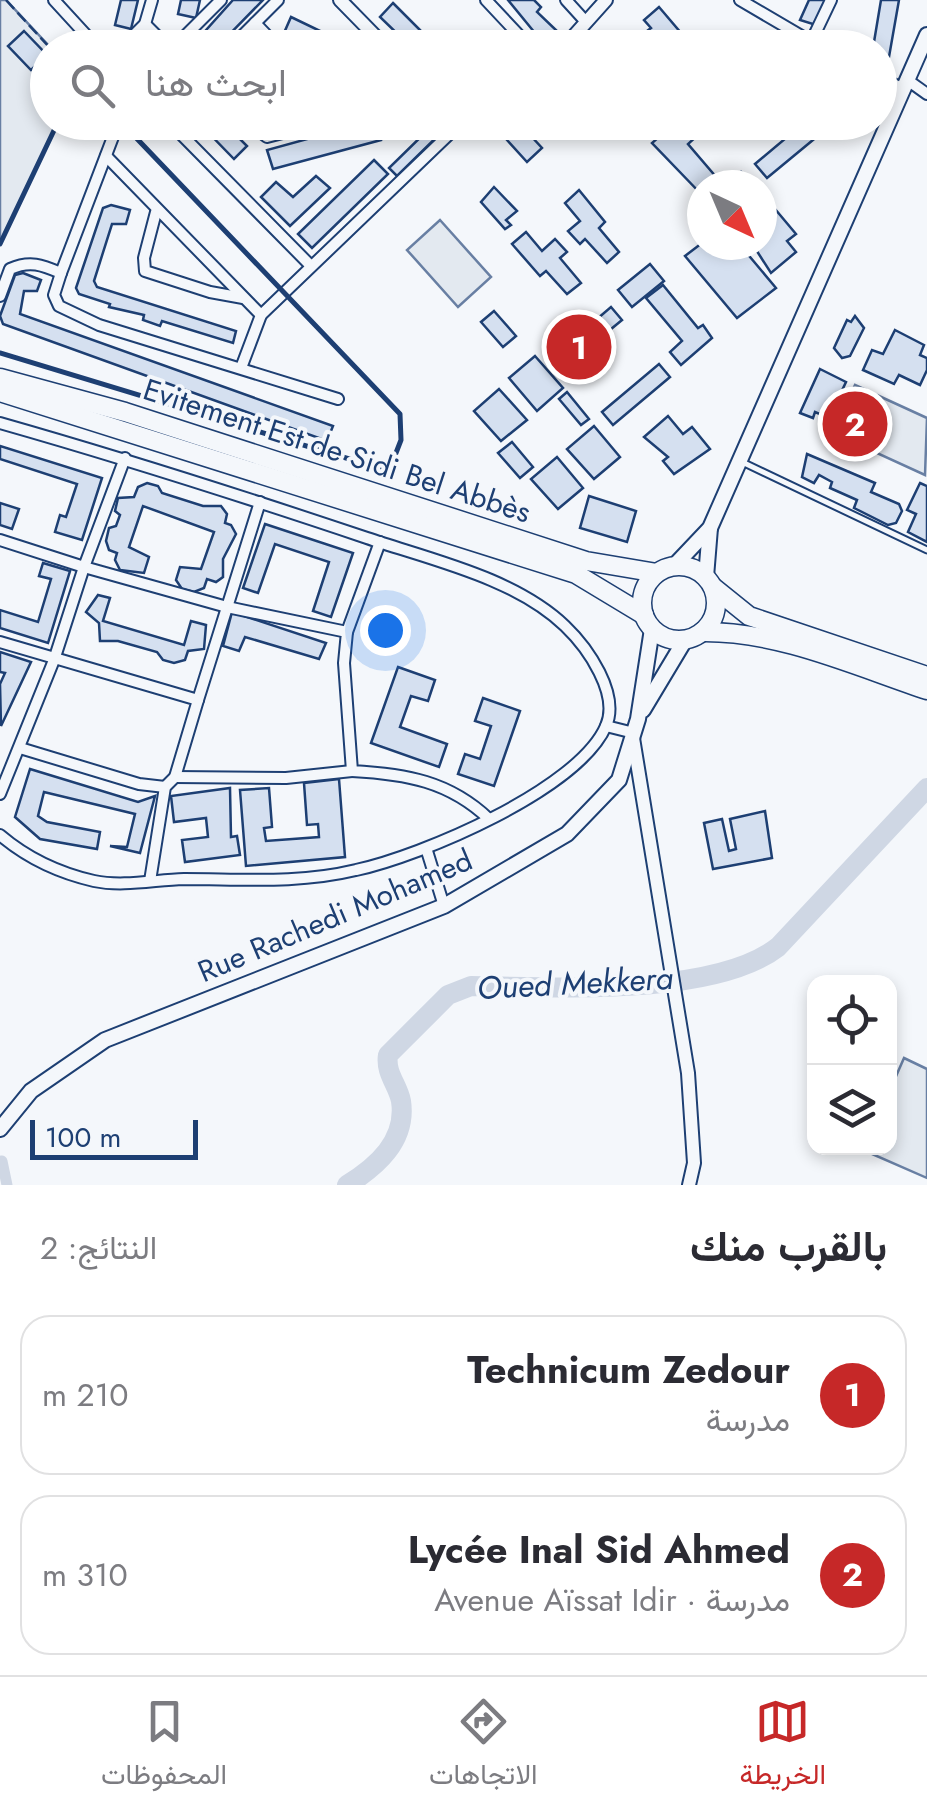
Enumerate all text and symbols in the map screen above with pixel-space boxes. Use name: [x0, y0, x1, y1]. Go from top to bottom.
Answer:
search box: [30, 30, 897, 140]
text: ابحث هنا: [145, 55, 287, 110]
icon: search: [65, 58, 120, 113]
north arrow: [687, 170, 777, 260]
pin: 1: [546, 310, 612, 384]
street label: Evitement Est de Sidi Bel Abbès: [138, 367, 536, 534]
pin: 2: [822, 386, 888, 462]
your location: [360, 605, 411, 656]
street label: Rue Rachedi Mohamed: [191, 838, 479, 993]
water label: Oued Mekkera: [476, 955, 675, 1011]
map controls: [807, 975, 897, 1155]
button: locate: [807, 975, 897, 1065]
button: layers: [807, 1065, 897, 1155]
scale bar: [30, 1115, 198, 1160]
text: 100 m: [45, 1117, 121, 1158]
text: بالقرب منك: [690, 1216, 887, 1277]
text: النتائج: 2: [40, 1225, 157, 1271]
text: Technicum Zedour: [467, 1342, 790, 1397]
text: 210 m: [42, 1372, 128, 1418]
text: 1: [844, 1372, 861, 1418]
text: مدرسة: [706, 1397, 790, 1443]
text: Lycée Inal Sid Ahmed: [408, 1522, 790, 1577]
text: 310 m: [42, 1552, 128, 1598]
text: 2: [842, 1552, 863, 1598]
text: مدرسة · Avenue Aïssat Idir: [434, 1577, 790, 1623]
tab: المحفوظات: [101, 1694, 227, 1799]
tab: الاتجاهات: [429, 1694, 538, 1799]
tab: الخريطة: [739, 1694, 826, 1799]

